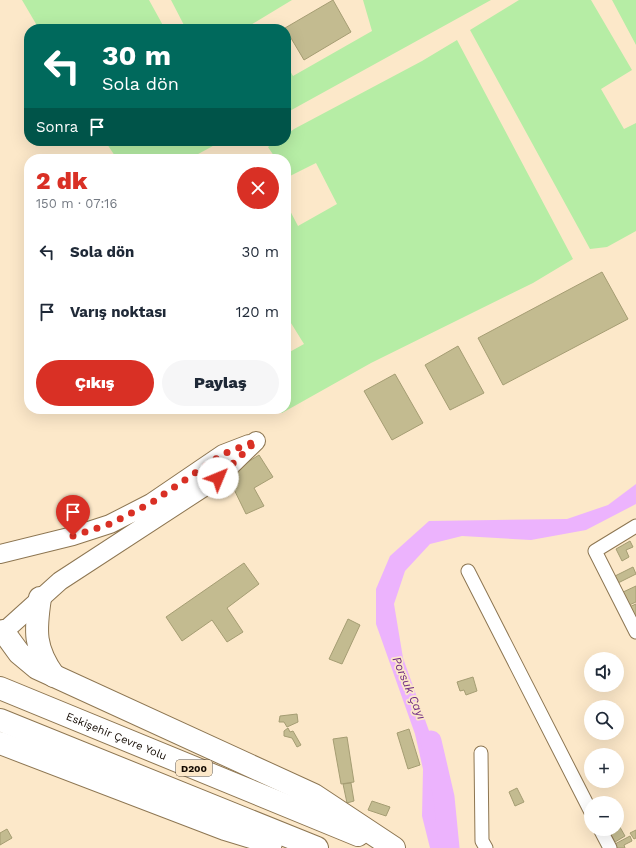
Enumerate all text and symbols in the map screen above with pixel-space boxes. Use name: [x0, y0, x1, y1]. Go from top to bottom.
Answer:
text: 30 m: [102, 39, 171, 72]
icon: left: [36, 40, 88, 92]
text: Sola dön: [102, 73, 179, 94]
icon: arrive: [86, 116, 108, 138]
text: Sonra: [36, 118, 78, 136]
text: 2 dk: [36, 167, 87, 195]
button: close: [237, 167, 279, 209]
text: 150 m · 07:16: [36, 196, 117, 211]
icon: left: [36, 241, 58, 263]
text: Sola dön: [70, 243, 134, 261]
text: 30 m: [242, 243, 279, 261]
icon: arrive: [36, 301, 58, 323]
text: Varış noktası: [70, 303, 167, 321]
text: 120 m: [236, 303, 279, 321]
button: Çıkış: [36, 360, 154, 406]
button: Paylaş: [162, 360, 279, 406]
position arrow: [197, 457, 239, 499]
pin: [56, 495, 90, 536]
icon: arrive: [62, 501, 84, 523]
map controls: [584, 652, 624, 836]
button: sound: [584, 652, 624, 692]
water label: Porsuk Çayı: [389, 654, 429, 722]
button: search: [584, 700, 624, 740]
street label: Eskişehir Çevre Yolu: [64, 710, 169, 763]
button: +: [584, 748, 624, 788]
road number: D200: [176, 760, 212, 776]
button: −: [584, 796, 624, 836]

